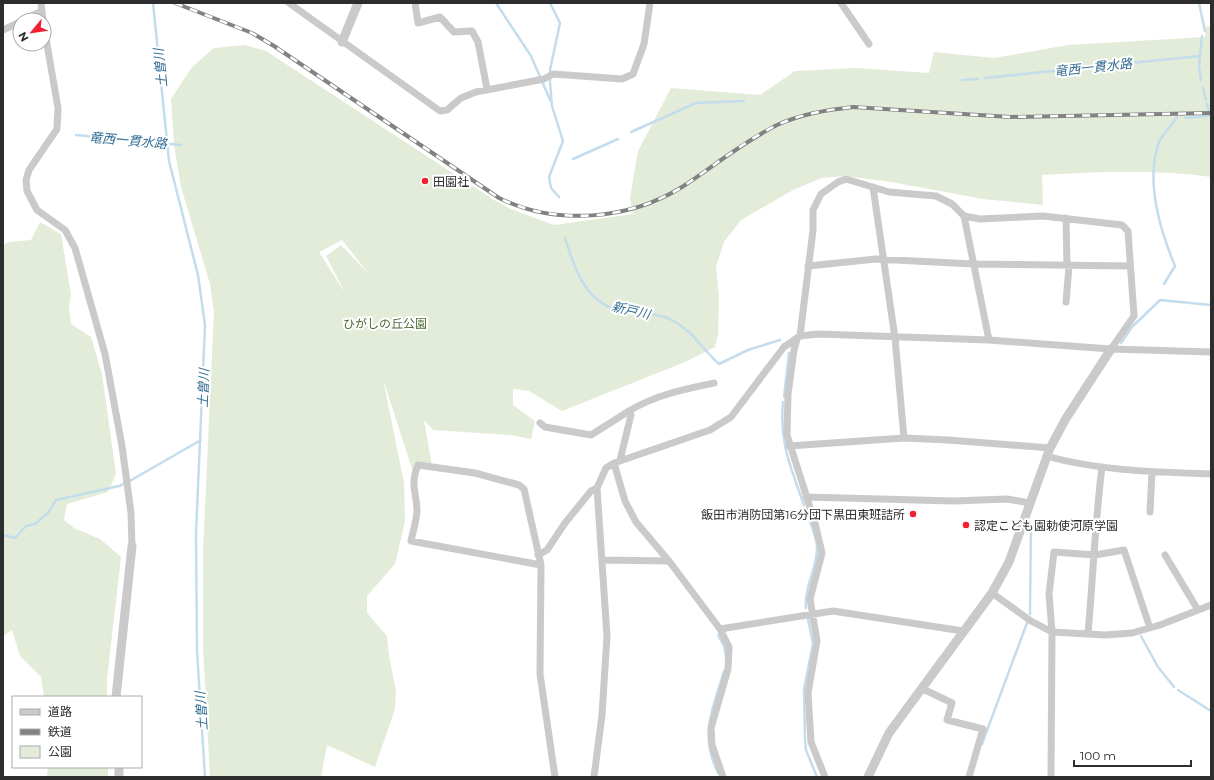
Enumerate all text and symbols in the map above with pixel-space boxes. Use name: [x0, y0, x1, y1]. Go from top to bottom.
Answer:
north arrow: [12, 12, 52, 52]
text: N: [15, 30, 32, 44]
water label: 土曽川: [150, 46, 170, 88]
water label: 竜西一貫水路: [1053, 55, 1134, 79]
water label: 竜西一貫水路: [88, 129, 169, 151]
place label: 田園社: [433, 174, 469, 189]
marker: 田園社: [420, 176, 430, 186]
water label: 新戸川: [610, 298, 654, 323]
park label: ひがしの丘公園: [343, 316, 427, 331]
water label: 土曽川: [194, 366, 212, 408]
place label: 飯田市消防団第16分団下黒田東班詰所: [701, 507, 905, 522]
marker: 飯田市消防団第16分団下黒田東班詰所: [908, 509, 918, 519]
place label: 認定こども園勅使河原学園: [974, 518, 1118, 533]
marker: 認定こども園勅使河原学園: [961, 520, 971, 530]
water label: 土曽川: [192, 689, 210, 731]
legend: [12, 696, 142, 768]
text: 道路: [48, 704, 72, 719]
text: 鉄道: [48, 724, 72, 739]
scale bar: [1074, 742, 1191, 768]
text: 公園: [48, 744, 72, 759]
text: 100 m: [1080, 748, 1116, 763]

